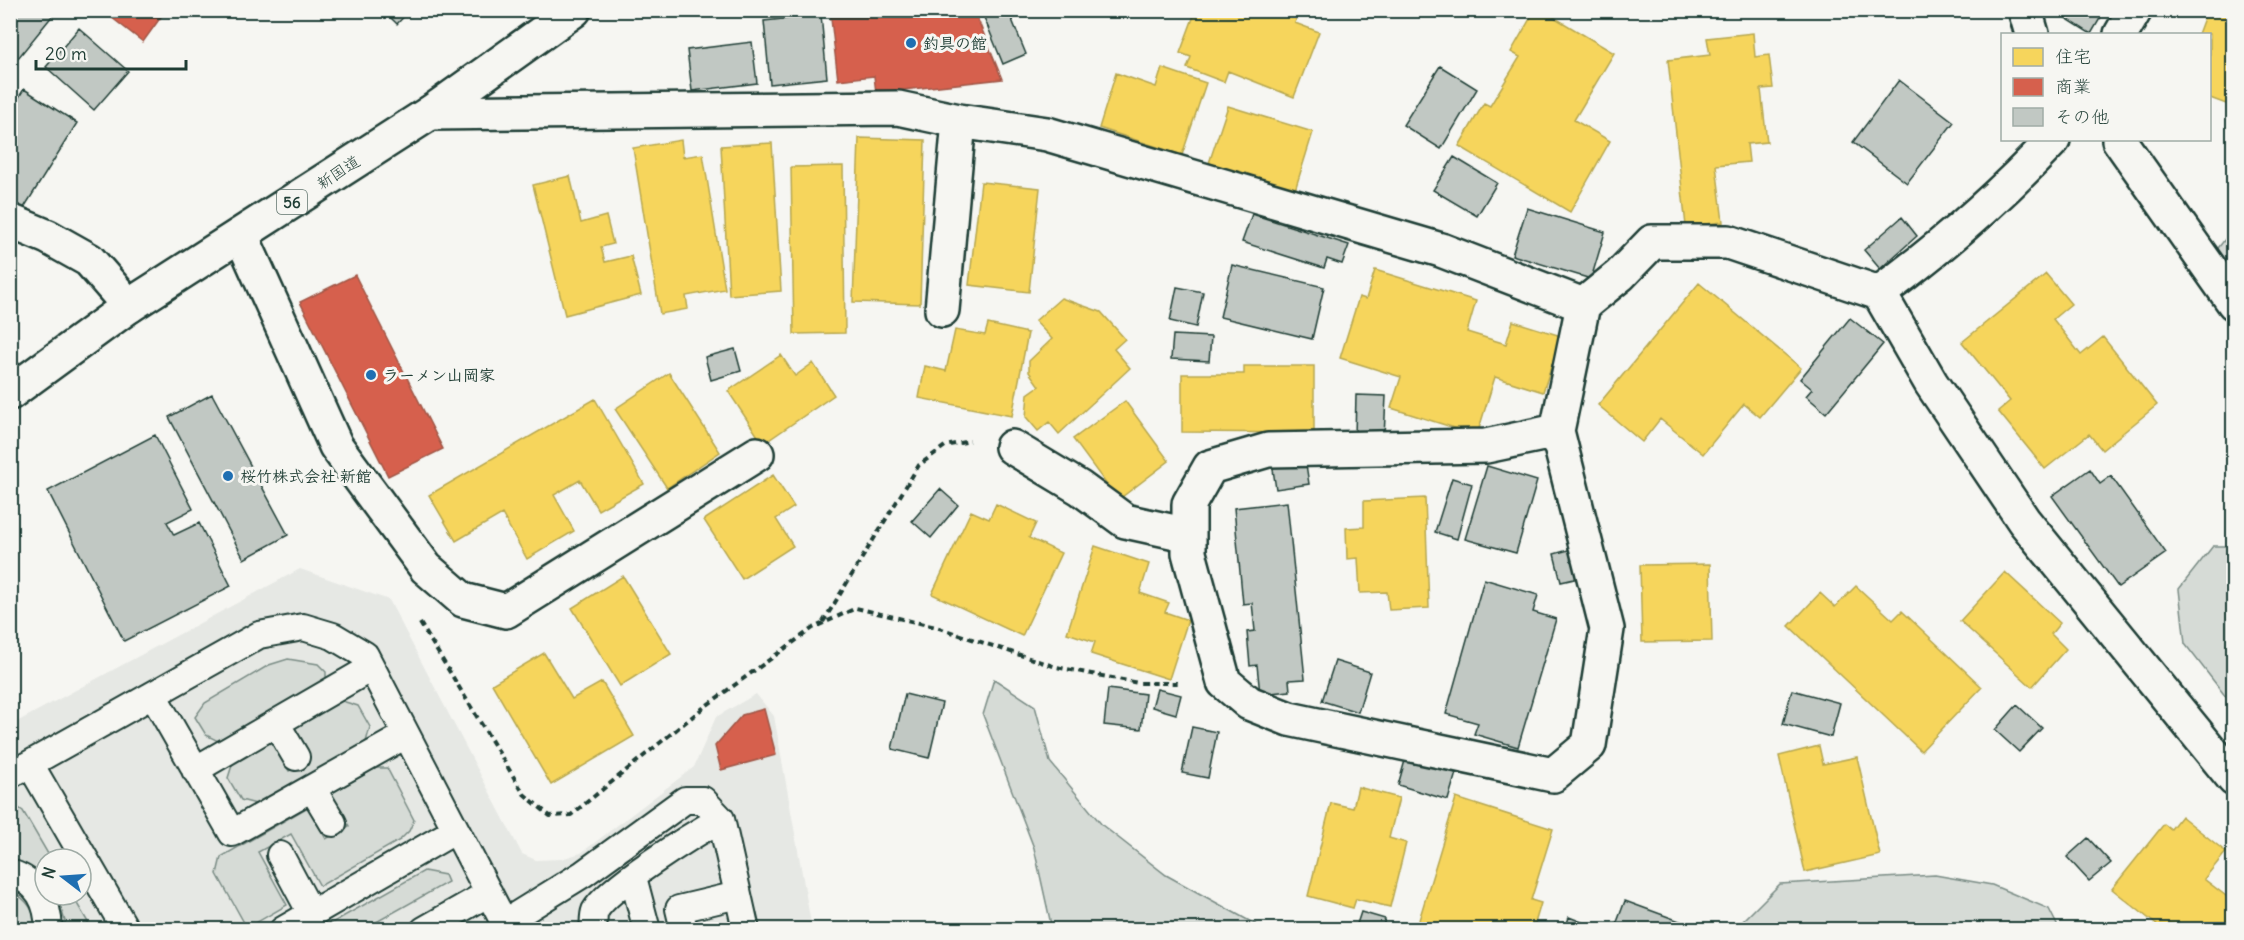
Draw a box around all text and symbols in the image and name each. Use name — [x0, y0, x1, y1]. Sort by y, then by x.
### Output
scale bar — [36, 33, 186, 71]
place label: 釣具の館 — [923, 33, 987, 53]
legend — [2001, 33, 2211, 141]
marker: 釣具の館 — [904, 36, 918, 50]
text: 20 m — [45, 42, 87, 65]
text: 住宅 — [2055, 45, 2091, 68]
text: 商業 — [2055, 75, 2091, 98]
text: その他 — [2055, 105, 2109, 128]
street label: 新国道 — [312, 151, 364, 193]
road number: 56 — [277, 190, 307, 214]
place label: ラーメン山岡家 — [383, 365, 495, 385]
marker: ラーメン山岡家 — [364, 368, 378, 382]
place label: 桜竹株式会社 新館 — [240, 466, 372, 486]
marker: 桜竹株式会社 新館 — [221, 469, 235, 483]
north arrow — [33, 847, 93, 907]
text: N — [37, 864, 60, 881]

